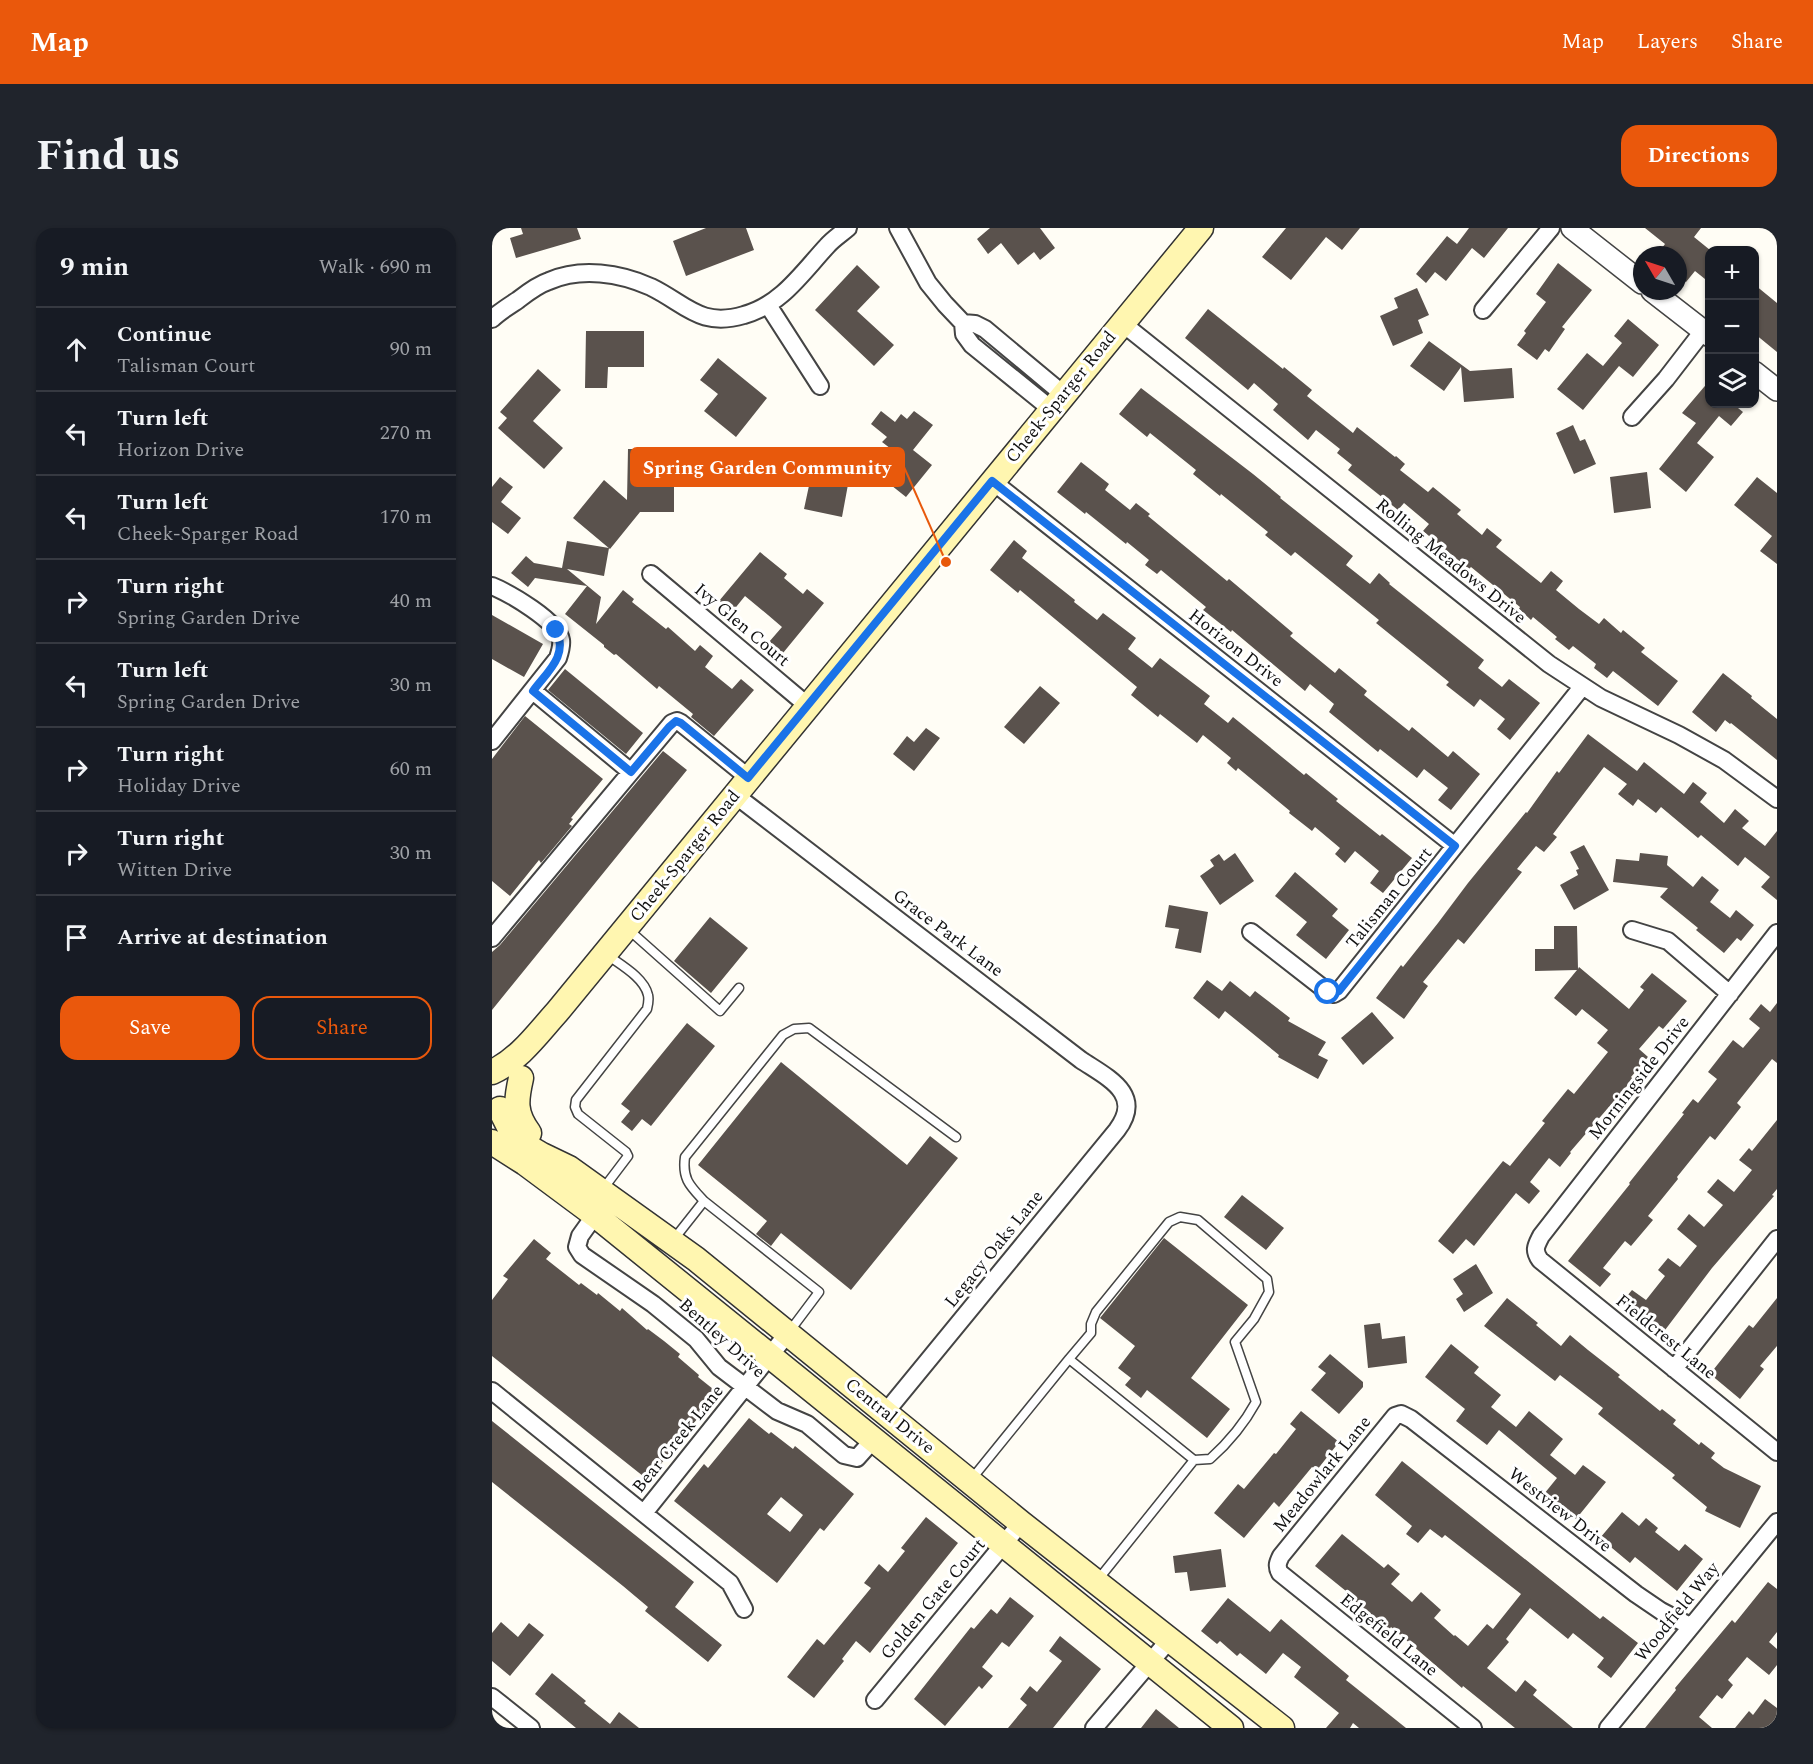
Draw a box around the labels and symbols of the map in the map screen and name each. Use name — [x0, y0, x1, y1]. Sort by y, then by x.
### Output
north arrow — [1633, 246, 1687, 300]
street label: Cheek-Sparger Road — [999, 325, 1123, 469]
callout: Spring Garden Community — [631, 448, 904, 486]
text: Spring Garden Community — [643, 453, 893, 483]
street label: Rolling Meadows Drive — [1370, 492, 1532, 630]
street label: Ivy Glen Court — [688, 577, 796, 673]
street label: Horizon Drive — [1183, 602, 1289, 694]
route end — [542, 616, 568, 642]
street label: Cheek-Sparger Road — [623, 784, 747, 928]
street label: Talisman Court — [1339, 841, 1439, 955]
street label: Grace Park Lane — [887, 882, 1009, 984]
route start — [1314, 978, 1340, 1004]
street label: Morningside Drive — [1582, 1010, 1696, 1146]
street label: Legacy Oaks Lane — [938, 1184, 1050, 1314]
street label: Fieldcrest Lane — [1610, 1288, 1722, 1386]
street label: Bentley Drive — [673, 1292, 771, 1384]
street label: Central Drive — [839, 1371, 941, 1461]
street label: Bear Creek Lane — [626, 1379, 730, 1499]
street label: Meadowlark Lane — [1266, 1410, 1378, 1538]
street label: Westview Drive — [1502, 1461, 1618, 1559]
street label: Golden Gate Court — [874, 1532, 992, 1666]
street label: Woodfield Way — [1628, 1555, 1727, 1668]
street label: Edgefield Lane — [1334, 1587, 1444, 1683]

